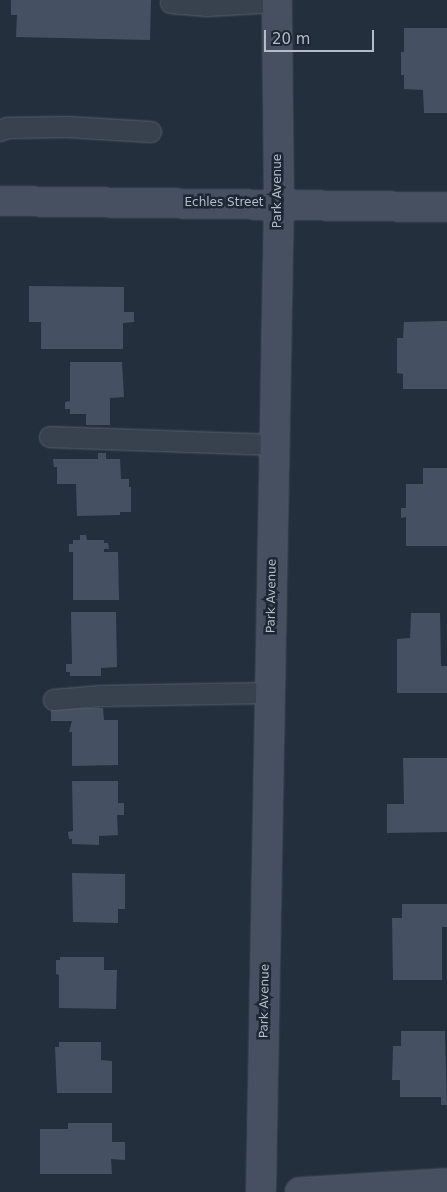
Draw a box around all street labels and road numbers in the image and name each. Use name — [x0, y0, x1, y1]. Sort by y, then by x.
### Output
street label: Park Avenue — [271, 154, 285, 228]
street label: Echles Street — [184, 196, 264, 210]
street label: Park Avenue — [264, 559, 280, 633]
street label: Park Avenue — [257, 964, 273, 1038]

